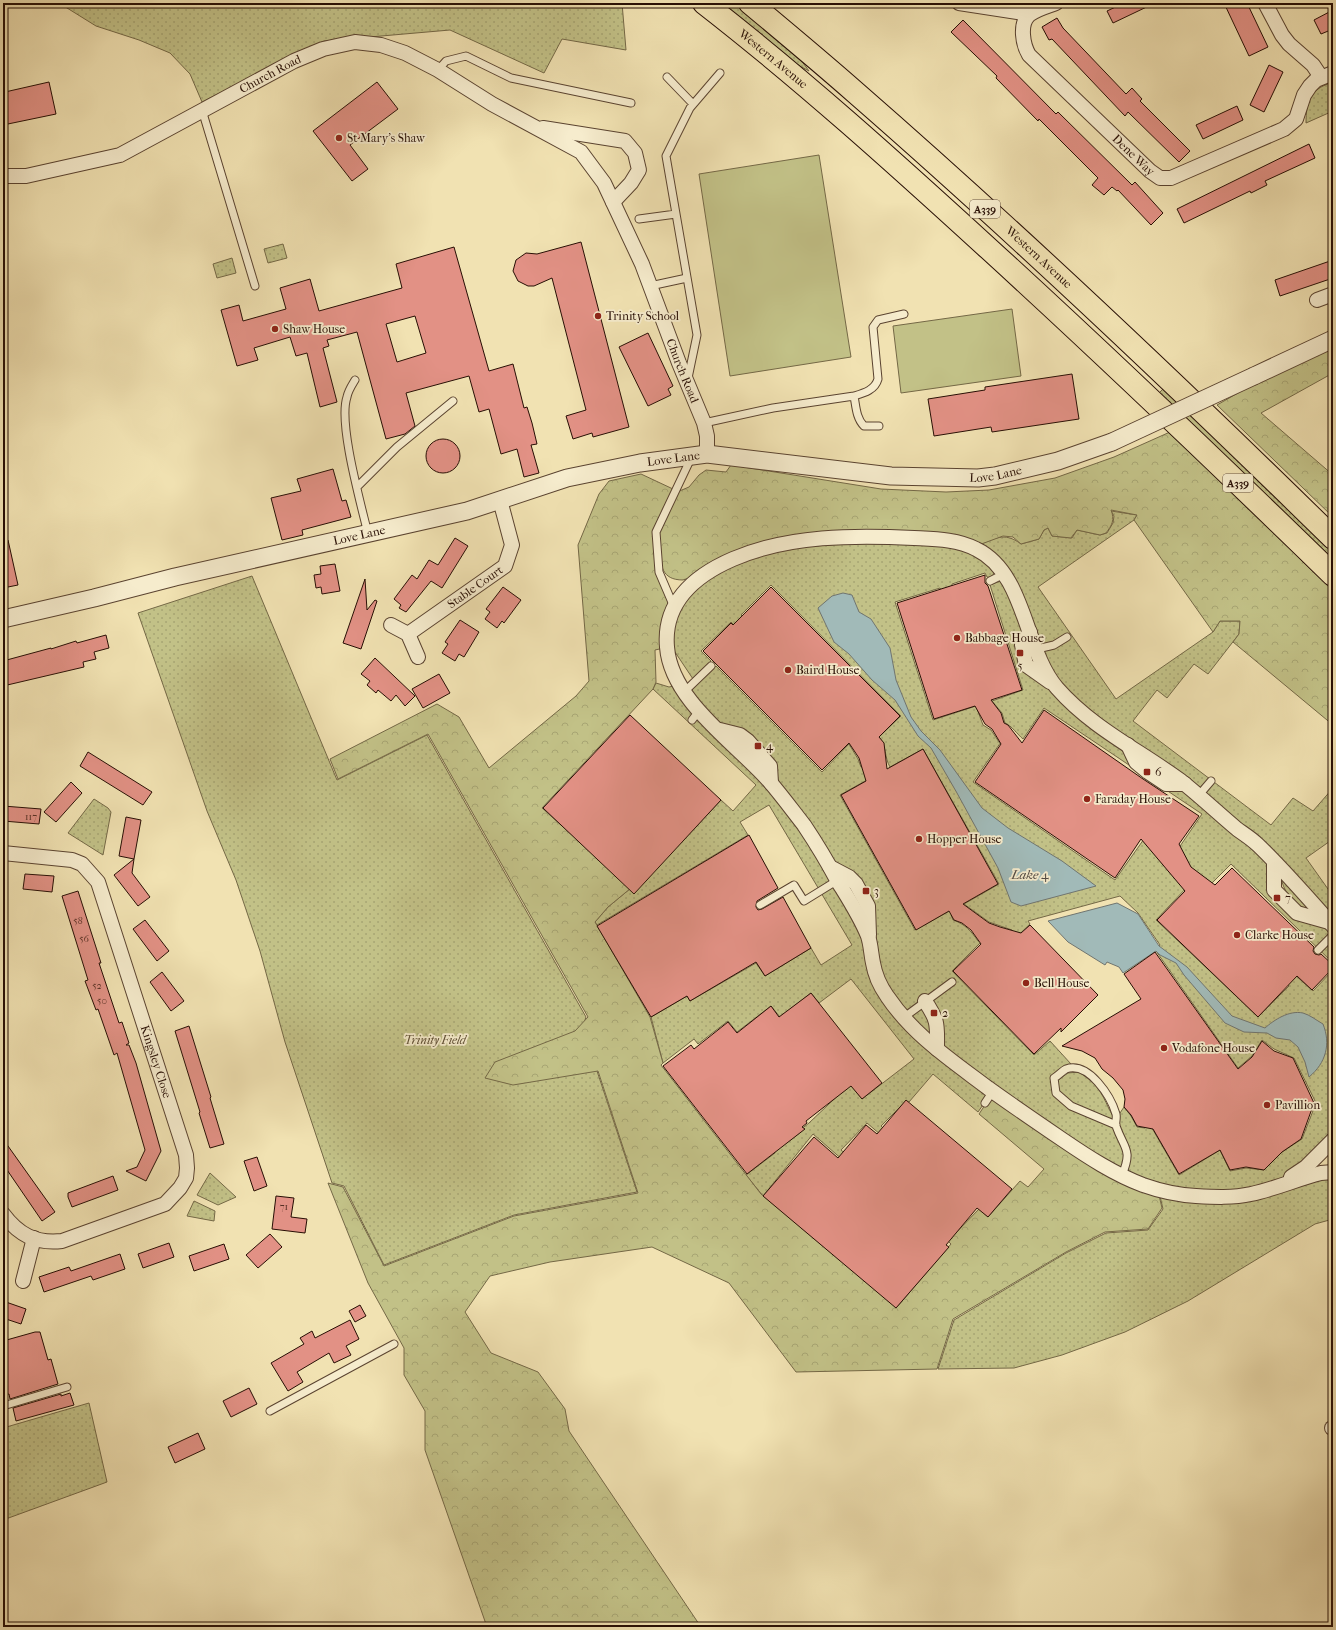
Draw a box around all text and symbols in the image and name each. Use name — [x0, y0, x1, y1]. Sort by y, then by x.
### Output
street label: Western Avenue — [735, 26, 810, 91]
street label: Church Road — [237, 52, 303, 96]
place label: St Mary's Shaw — [347, 131, 426, 145]
street label: Dene Way — [1109, 132, 1158, 179]
marker: St Mary's Shaw — [334, 133, 344, 143]
road number: A339 — [970, 200, 1000, 218]
street label: Western Avenue — [1002, 223, 1075, 291]
place label: Trinity School — [606, 309, 680, 323]
marker: Trinity School — [593, 311, 603, 321]
place label: Shaw House — [283, 322, 345, 336]
marker: Shaw House — [270, 324, 280, 334]
street label: Church Road — [664, 337, 702, 405]
street label: Love Lane — [646, 448, 701, 469]
street label: Love Lane — [969, 463, 1023, 485]
road number: A339 — [1223, 474, 1253, 492]
street label: Love Lane — [332, 523, 387, 548]
street label: Stable Court — [445, 562, 506, 611]
place label: Babbage House — [965, 631, 1044, 645]
marker: Babbage House — [952, 633, 962, 643]
marker: 5 — [1015, 648, 1025, 658]
place label: 5 — [1017, 659, 1023, 673]
place label: Baird House — [796, 663, 859, 677]
marker: Baird House — [783, 665, 793, 675]
place label: 4 — [766, 739, 774, 753]
marker: 4 — [753, 741, 763, 751]
place label: 6 — [1155, 765, 1162, 779]
marker: 6 — [1142, 767, 1152, 777]
place label: Faraday House — [1095, 792, 1171, 806]
marker: Faraday House — [1082, 794, 1092, 804]
house number: 117 — [25, 811, 37, 823]
place label: Hopper House — [927, 832, 1002, 846]
marker: Hopper House — [914, 834, 924, 844]
water label: Lake 4 — [1010, 867, 1049, 882]
place label: 3 — [874, 884, 879, 898]
marker: 3 — [861, 886, 871, 896]
place label: 7 — [1285, 891, 1291, 905]
marker: 7 — [1272, 893, 1282, 903]
house number: 58 — [73, 915, 83, 927]
place label: Clarke House — [1245, 928, 1314, 942]
marker: Clarke House — [1232, 930, 1242, 940]
house number: 56 — [79, 933, 89, 945]
place label: Bell House — [1034, 976, 1089, 990]
marker: Bell House — [1021, 978, 1031, 988]
house number: 52 — [92, 980, 102, 992]
house number: 50 — [97, 995, 107, 1007]
place label: 2 — [942, 1006, 948, 1020]
marker: 2 — [929, 1008, 939, 1018]
street label: Kingsley Close — [138, 1023, 174, 1100]
park label: Trinity Field — [404, 1033, 468, 1047]
place label: Vodafone House — [1171, 1041, 1255, 1055]
marker: Vodafone House — [1159, 1043, 1169, 1053]
place label: Pavillion — [1275, 1098, 1320, 1112]
marker: Pavillion — [1262, 1100, 1272, 1110]
house number: 71 — [280, 1201, 288, 1213]

